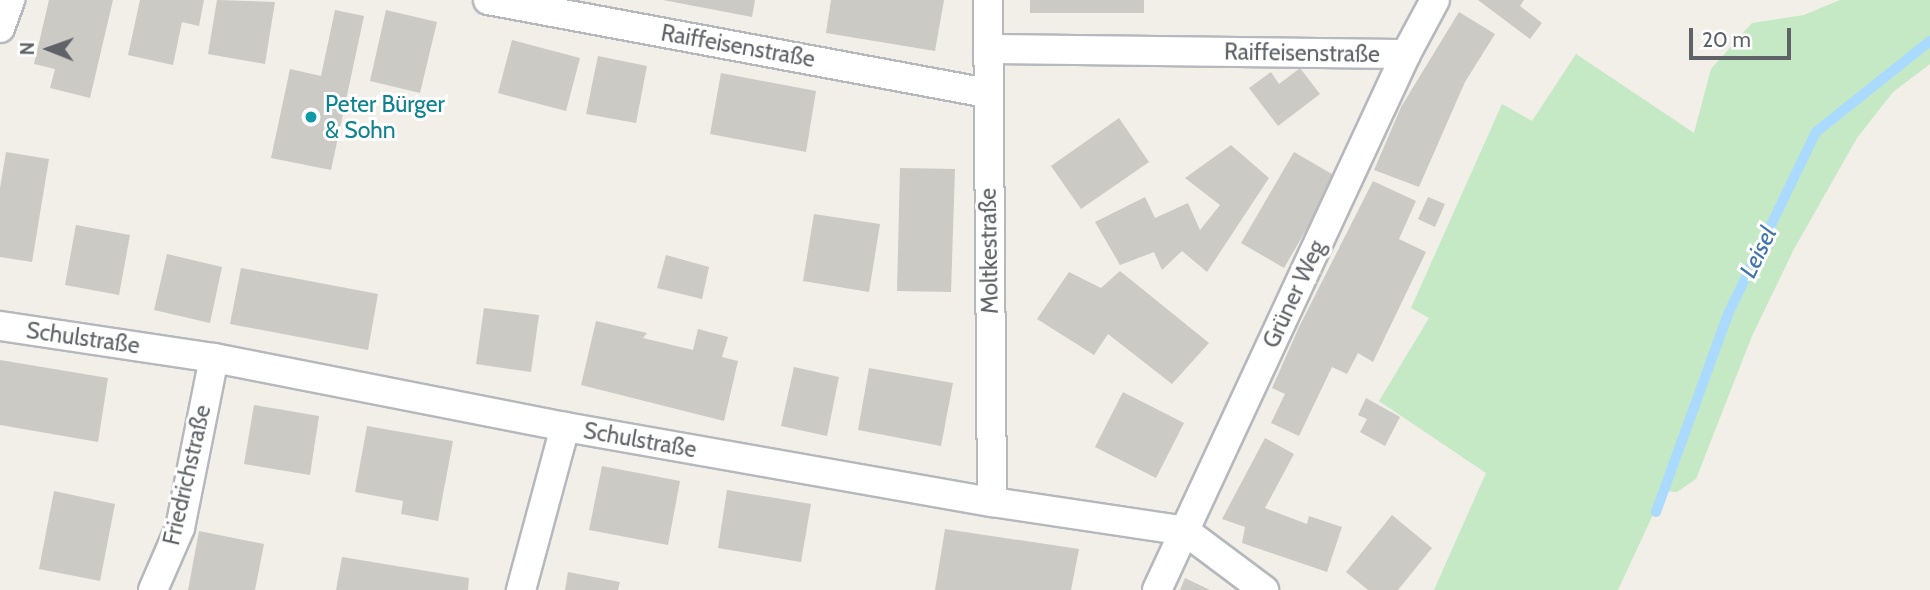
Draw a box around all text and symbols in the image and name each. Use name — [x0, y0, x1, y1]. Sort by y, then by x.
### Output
north arrow — [14, 14, 84, 84]
scale bar — [1692, 14, 1794, 58]
street label: Raiffeisenstraße — [659, 19, 817, 73]
text: 20 m — [1702, 27, 1751, 52]
street label: Raiffeisenstraße — [1224, 38, 1380, 68]
text: N — [16, 42, 39, 56]
place label: Peter Bürger & Sohn — [325, 90, 445, 144]
marker: Peter Bürger & Sohn — [303, 109, 319, 125]
street label: Moltkestraße — [974, 188, 1004, 314]
water label: Leisel — [1733, 222, 1783, 282]
street label: Grüner Weg — [1257, 236, 1331, 352]
street label: Schulstraße — [25, 316, 141, 360]
street label: Friedrichstraße — [157, 402, 217, 548]
street label: Schulstraße — [581, 416, 699, 464]

